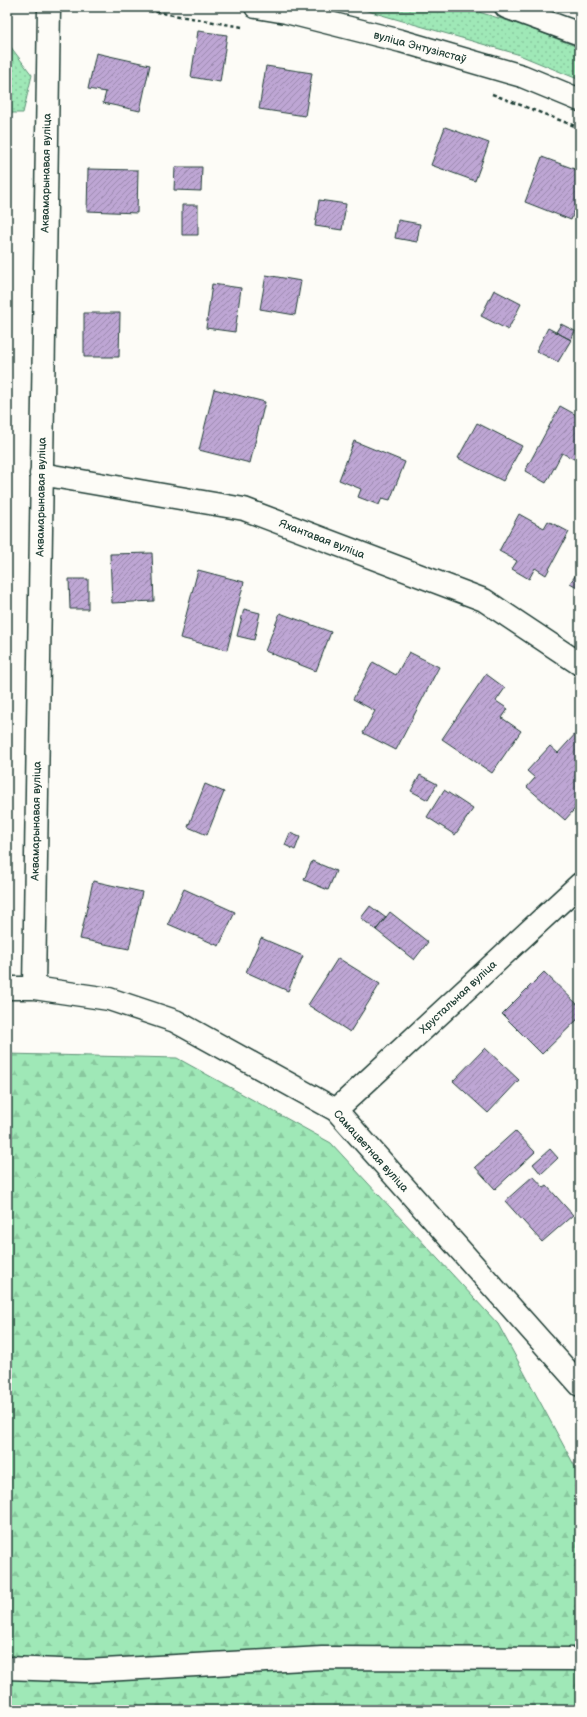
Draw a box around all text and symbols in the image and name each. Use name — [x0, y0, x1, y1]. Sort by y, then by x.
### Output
street label: вуліца Энтузіястаў — [372, 28, 468, 66]
street label: Аквамарынавая вуліца — [38, 113, 54, 234]
street label: Аквамарынавая вуліца — [33, 437, 49, 558]
street label: Яхантавая вуліца — [277, 517, 367, 562]
street label: Аквамарынавая вуліца — [28, 761, 44, 882]
street label: Хрустальная вуліца — [417, 957, 500, 1036]
street label: Самацветная вуліца — [331, 1107, 412, 1195]

